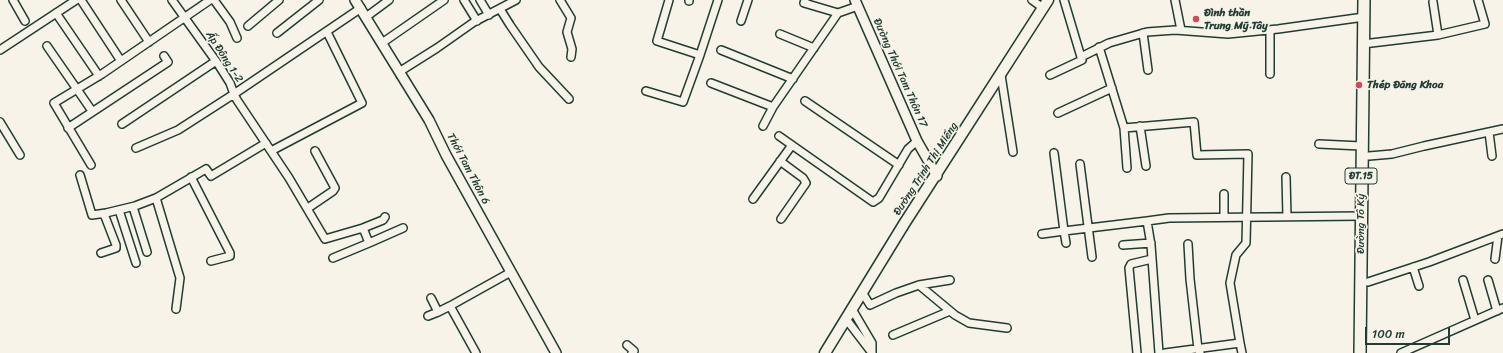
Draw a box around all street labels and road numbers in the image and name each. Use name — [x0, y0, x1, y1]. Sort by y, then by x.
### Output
street label: Đường Thới Tam Thôn 17 — [870, 17, 930, 129]
street label: Ấp Đông 1-2 — [203, 29, 245, 85]
street label: Đường Trịnh Thị Miếng — [891, 120, 961, 218]
street label: Thới Tam Thôn 6 — [444, 131, 492, 207]
road number: ĐT.15 — [1345, 168, 1377, 184]
street label: Đường Tô Ký — [1354, 194, 1368, 254]

